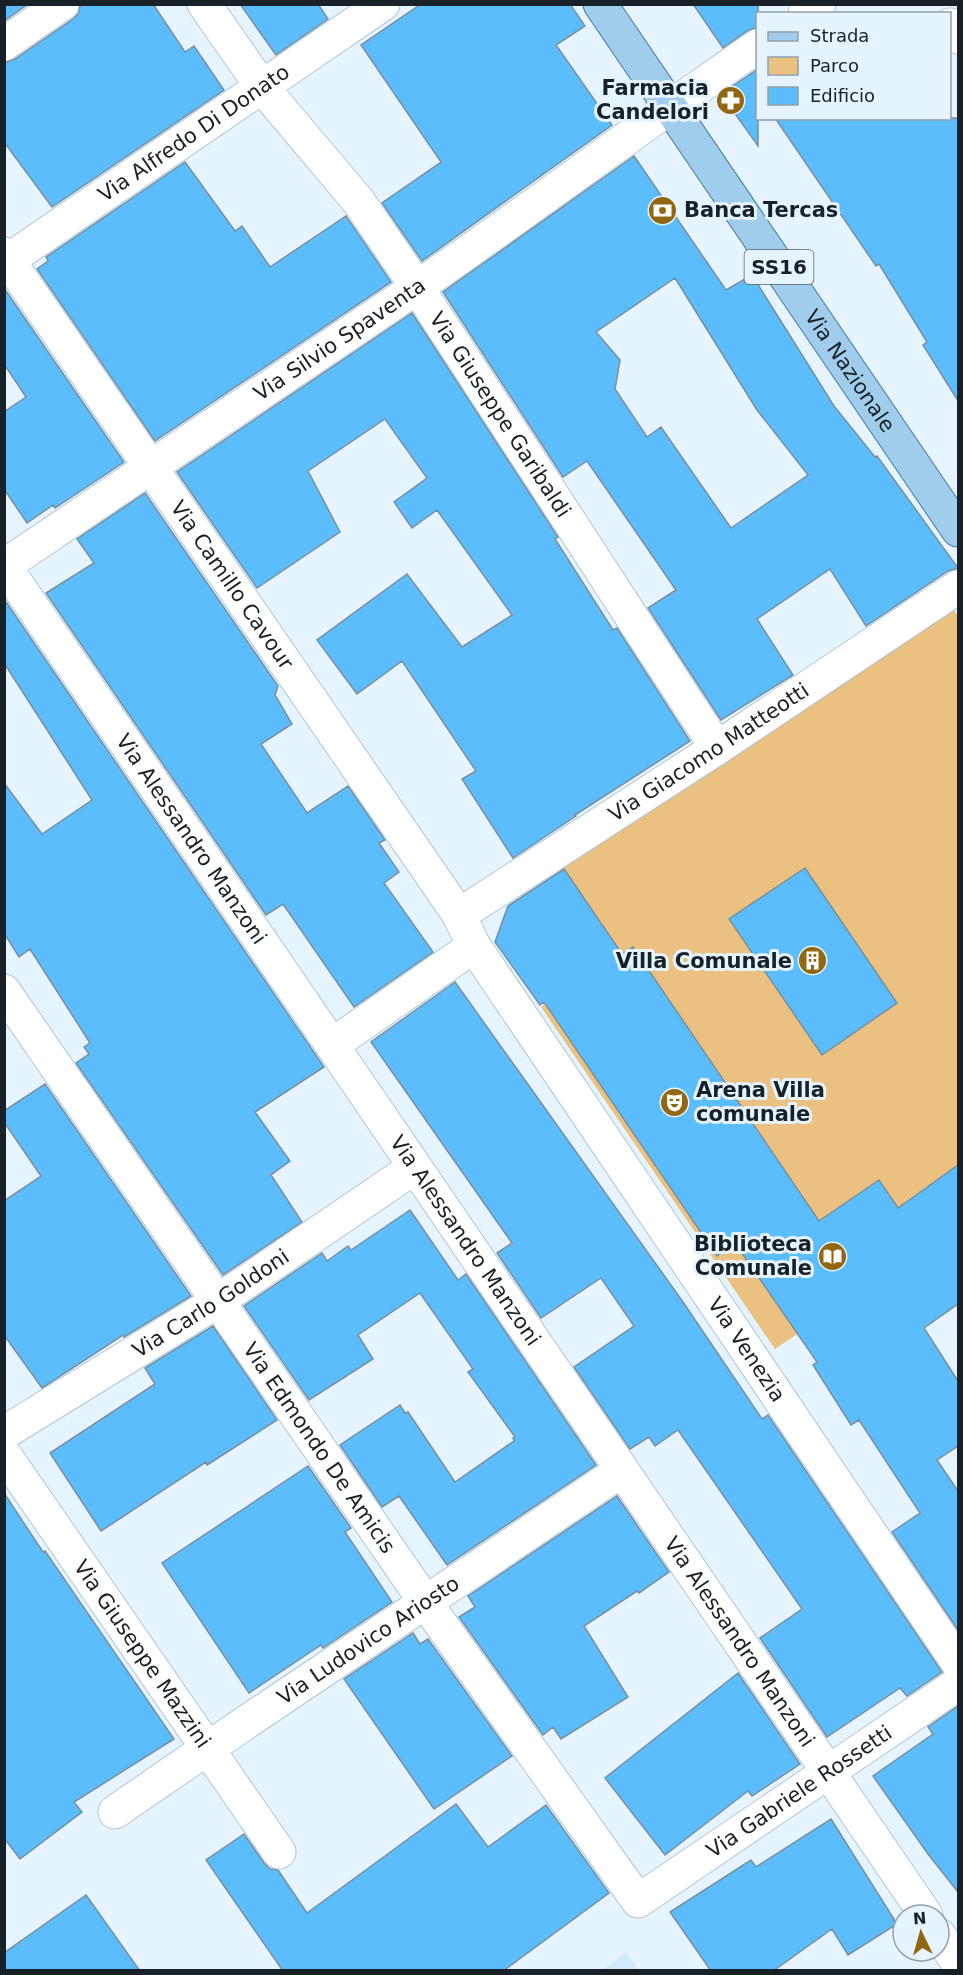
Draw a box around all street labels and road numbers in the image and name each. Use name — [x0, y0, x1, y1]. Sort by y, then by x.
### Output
street label: Via Alfredo Di Donato — [94, 60, 294, 207]
road number: SS16 — [744, 250, 814, 284]
street label: Via Silvio Spaventa — [249, 273, 430, 406]
street label: Via Nazionale — [800, 305, 900, 437]
street label: Via Giuseppe Garibaldi — [425, 308, 576, 522]
street label: Via Camillo Cavour — [166, 496, 298, 674]
street label: Via Giacomo Matteotti — [604, 678, 813, 827]
street label: Via Alessandro Manzoni — [111, 730, 271, 949]
street label: Via Alessandro Manzoni — [385, 1131, 545, 1350]
street label: Via Carlo Goldoni — [128, 1244, 294, 1363]
street label: Via Venezia — [703, 1293, 790, 1407]
street label: Via Edmondo De Amicis — [238, 1338, 400, 1558]
street label: Via Alessandro Manzoni — [659, 1532, 820, 1751]
street label: Via Giuseppe Mazzini — [69, 1555, 215, 1752]
street label: Via Ludovico Ariosto — [273, 1571, 464, 1710]
street label: Via Gabriele Rossetti — [702, 1720, 896, 1863]

